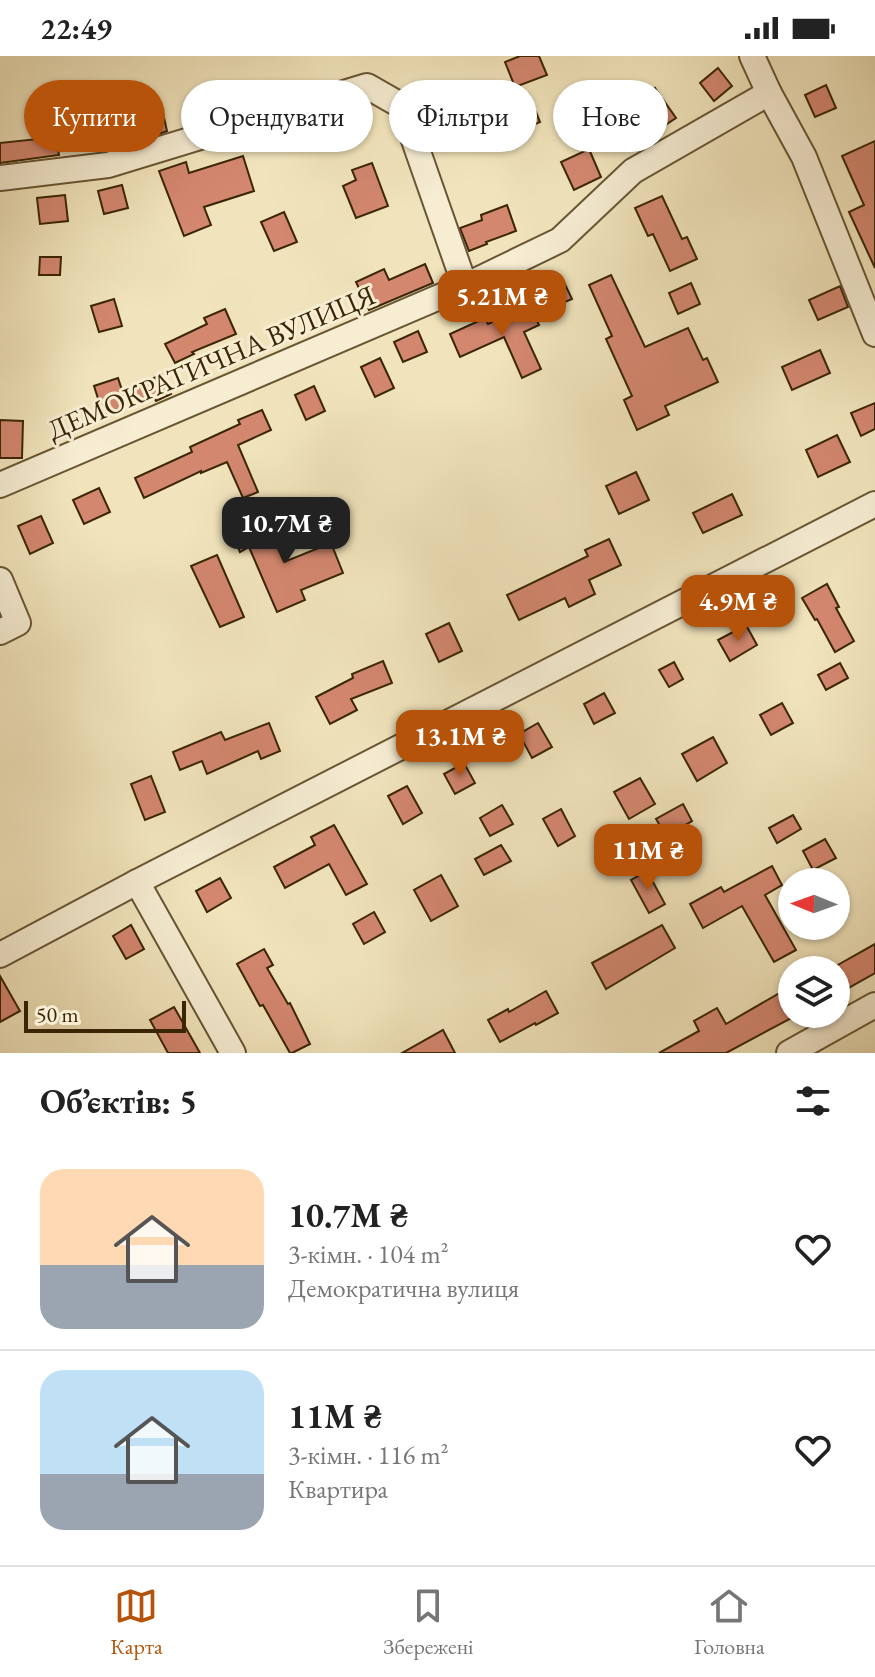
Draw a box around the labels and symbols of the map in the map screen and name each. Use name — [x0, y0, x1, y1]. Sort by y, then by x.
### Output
pin: 5.21M ₴ — [428, 270, 576, 338]
street label: ДЕМОКРАТИЧНА ВУЛИЦЯ — [41, 276, 381, 448]
pin: 10.7M ₴ — [212, 497, 360, 565]
pin: 4.9M ₴ — [673, 575, 803, 643]
pin: 13.1M ₴ — [386, 710, 534, 778]
pin: 11M ₴ — [592, 824, 704, 892]
north arrow — [778, 868, 850, 940]
scale bar — [24, 997, 186, 1033]

